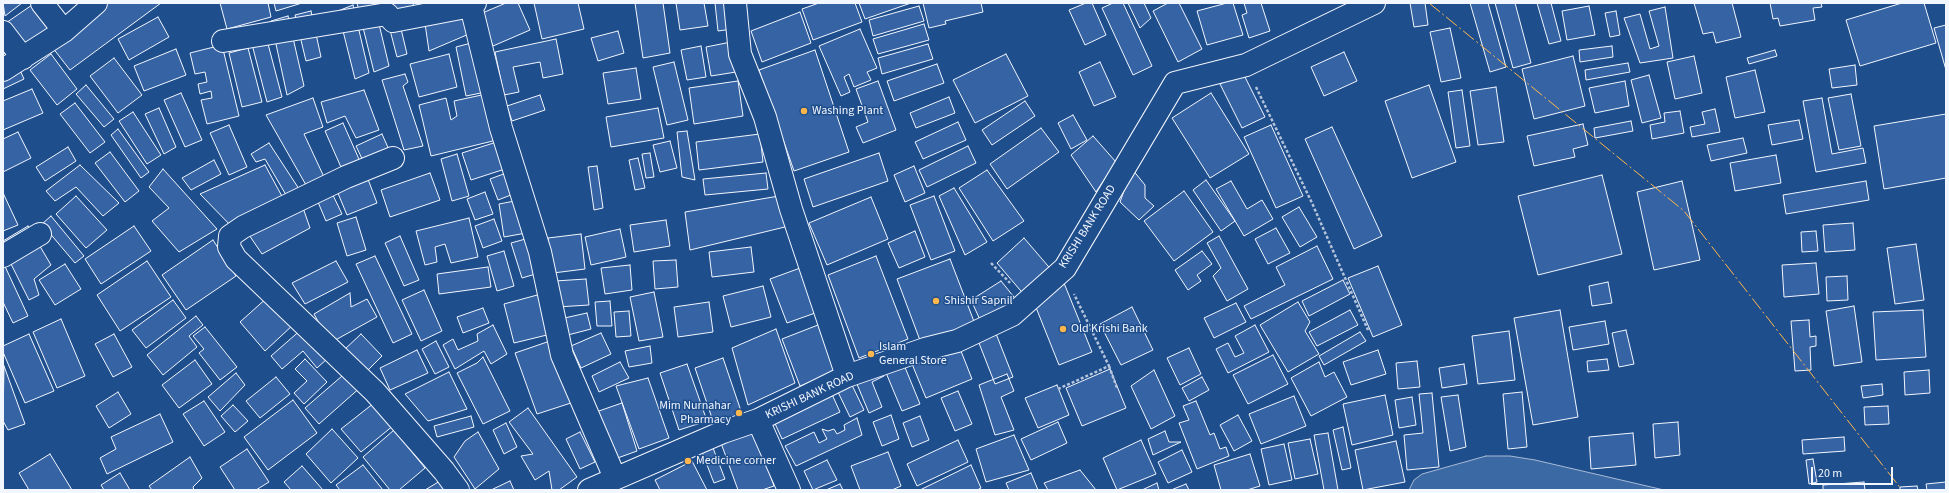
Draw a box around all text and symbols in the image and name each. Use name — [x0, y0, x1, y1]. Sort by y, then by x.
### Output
place label: Washing Plant — [812, 104, 883, 118]
marker: Washing Plant — [799, 106, 809, 116]
street label: KRISHI BANK ROAD — [1056, 182, 1120, 272]
place label: Shishir Sapnil — [944, 294, 1013, 308]
marker: Shishir Sapnil — [931, 296, 941, 306]
place label: Old Krishi Bank — [1071, 322, 1148, 336]
marker: Old Krishi Bank — [1058, 324, 1068, 334]
place label: Islam General Store — [879, 340, 947, 368]
marker: Islam General Store — [866, 349, 876, 359]
street label: KRISHI BANK ROAD — [763, 369, 857, 423]
place label: Mim Nurnahar Pharmacy — [659, 399, 731, 427]
marker: Mim Nurnahar Pharmacy — [734, 408, 744, 418]
place label: Medicine corner — [696, 454, 776, 468]
marker: Medicine corner — [683, 456, 693, 466]
scale bar — [1813, 459, 1895, 485]
text: 20 m — [1818, 465, 1842, 482]

